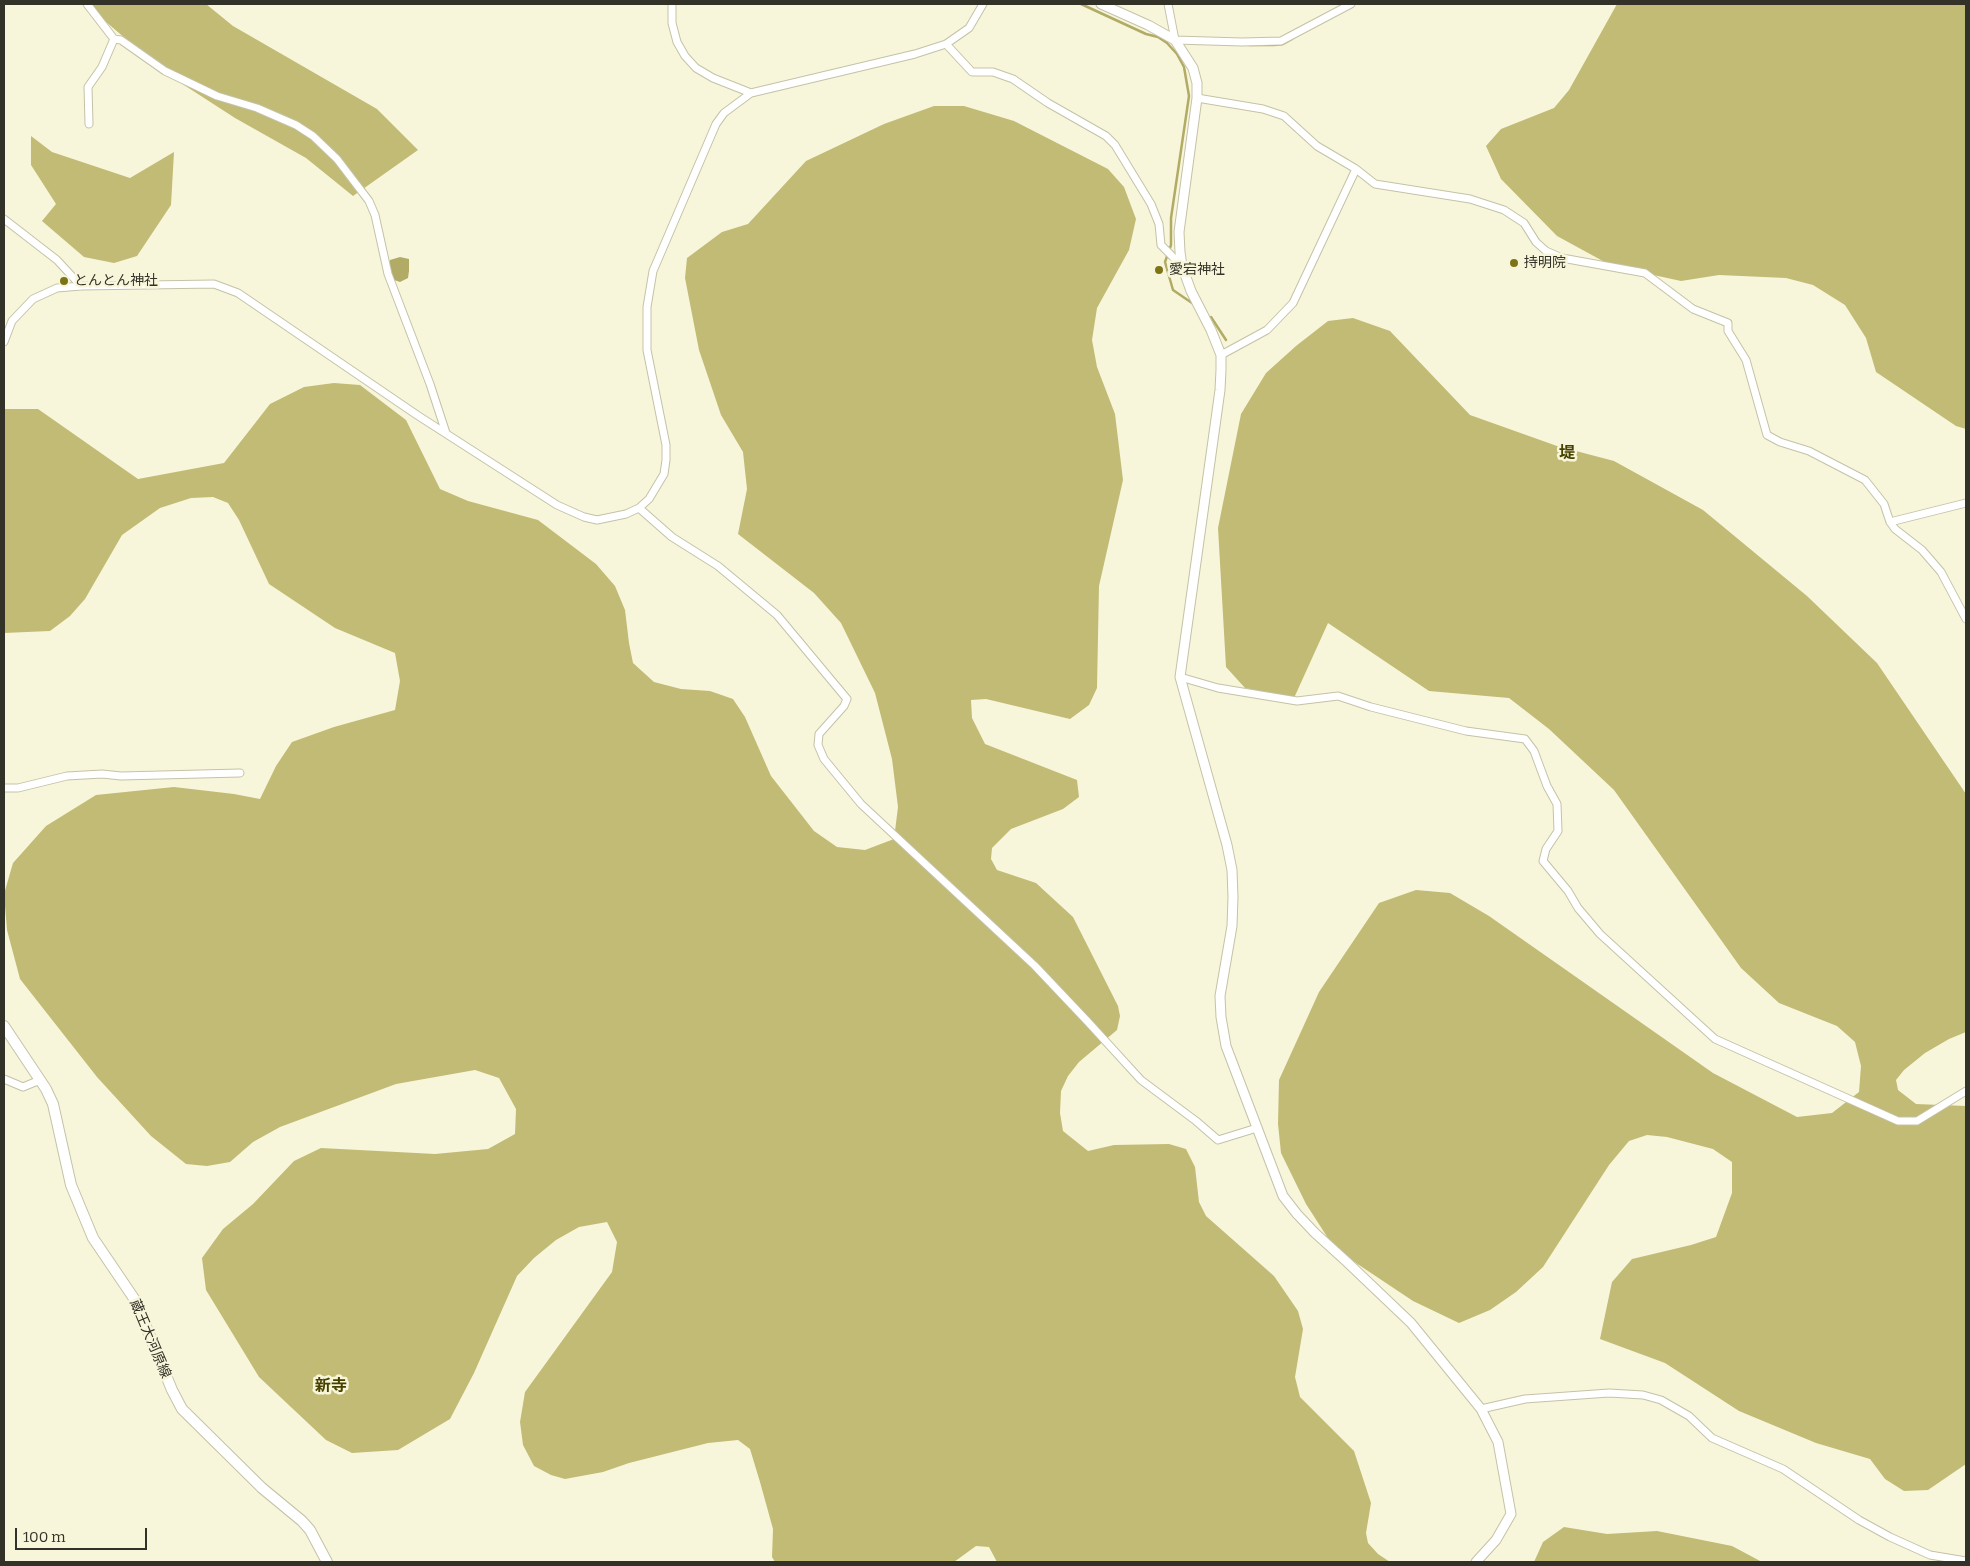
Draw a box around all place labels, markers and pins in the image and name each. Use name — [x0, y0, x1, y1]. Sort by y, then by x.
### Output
place label: 持明院 — [1524, 255, 1566, 271]
marker: 持明院 — [1508, 257, 1520, 269]
place label: 愛宕神社 — [1169, 262, 1225, 278]
marker: 愛宕神社 — [1153, 264, 1165, 276]
place label: とんとん神社 — [74, 273, 158, 289]
marker: とんとん神社 — [58, 275, 70, 287]

